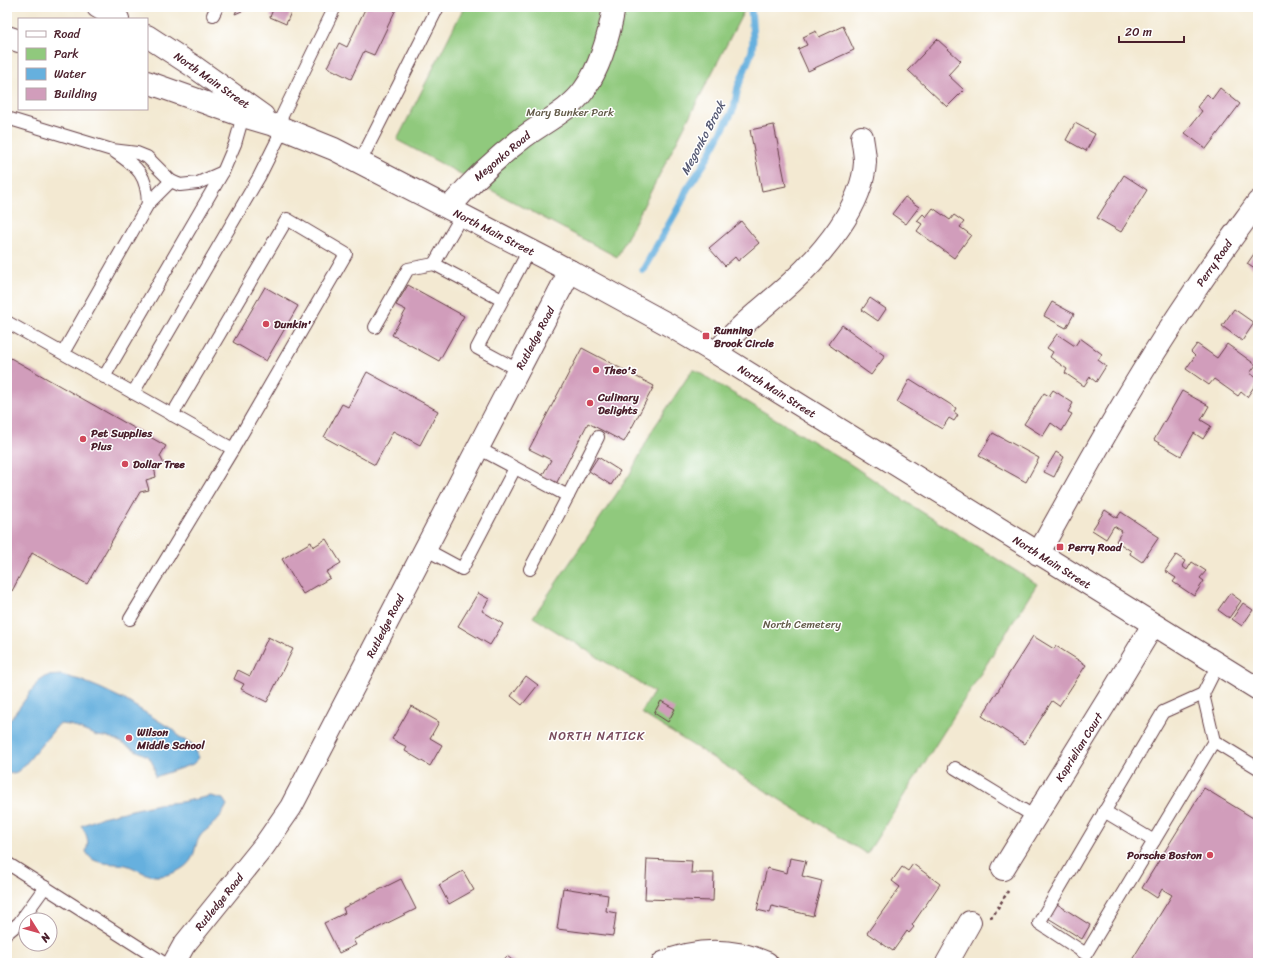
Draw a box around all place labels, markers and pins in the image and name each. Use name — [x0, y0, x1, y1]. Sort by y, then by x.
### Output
place label: Dunkin' — [274, 315, 311, 334]
marker: Dunkin' — [261, 319, 271, 329]
place label: Running Brook Circle — [713, 321, 774, 353]
marker: Running Brook Circle — [701, 331, 711, 341]
place label: Theo's — [604, 361, 637, 380]
marker: Theo's — [591, 365, 601, 375]
place label: Culinary Delights — [597, 388, 639, 420]
marker: Culinary Delights — [585, 398, 595, 408]
place label: Pet Supplies Plus — [91, 424, 153, 456]
marker: Pet Supplies Plus — [78, 434, 88, 444]
place label: Dollar Tree — [133, 455, 185, 474]
marker: Dollar Tree — [120, 459, 130, 469]
place label: Perry Road — [1068, 538, 1123, 557]
marker: Perry Road — [1055, 542, 1065, 552]
place label: Wilson Middle School — [136, 723, 205, 755]
marker: Wilson Middle School — [124, 733, 134, 743]
place label: Porsche Boston — [1127, 846, 1202, 865]
marker: Porsche Boston — [1205, 850, 1215, 860]

